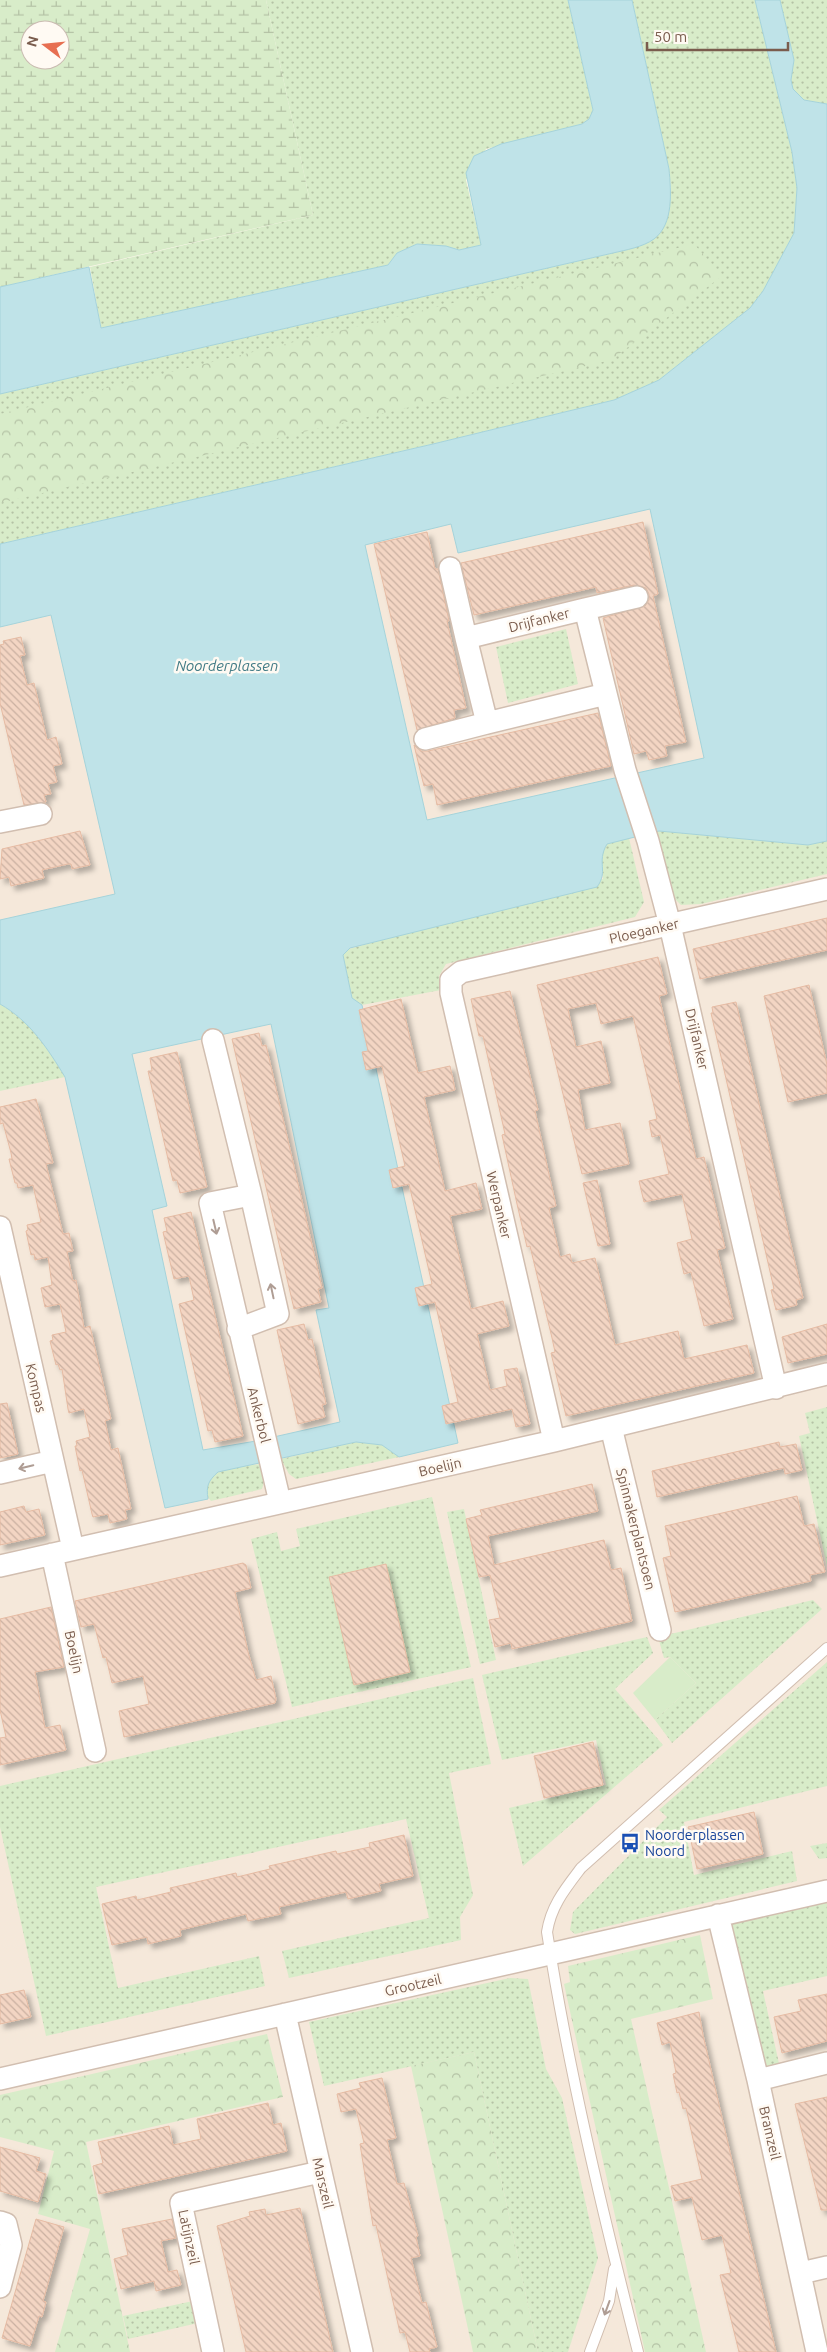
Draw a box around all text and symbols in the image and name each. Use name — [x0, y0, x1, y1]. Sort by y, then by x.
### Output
north arrow — [20, 20, 70, 70]
scale bar — [647, 20, 788, 52]
text: 50 m — [654, 28, 687, 45]
text: N — [23, 34, 42, 49]
street label: Drijfanker — [507, 605, 572, 635]
water label: Noorderplassen — [176, 657, 278, 674]
street label: Ploeganker — [608, 915, 681, 947]
street label: Drijfanker — [682, 1007, 712, 1072]
street label: Werpanker — [483, 1170, 515, 1241]
one-way arrow — [211, 1218, 220, 1234]
one-way arrow — [267, 1283, 277, 1299]
street label: Kompas — [23, 1362, 49, 1414]
street label: Ankerbol — [244, 1385, 274, 1445]
street label: Boelijn — [417, 1454, 463, 1480]
one-way arrow — [19, 1463, 35, 1472]
street label: Spinnakerplantsoen — [613, 1467, 659, 1591]
street label: Boelijn — [62, 1629, 86, 1675]
place label: Noorderplassen Noord — [645, 1827, 745, 1859]
bus stop icon: Noorderplassen Noord — [619, 1832, 641, 1854]
street label: Grootzeil — [383, 1971, 443, 1999]
street label: Bramzeil — [756, 2105, 784, 2162]
street label: Marszeil — [309, 2156, 337, 2210]
street label: Latijnzeil — [175, 2208, 203, 2266]
one-way arrow — [601, 2300, 611, 2316]

